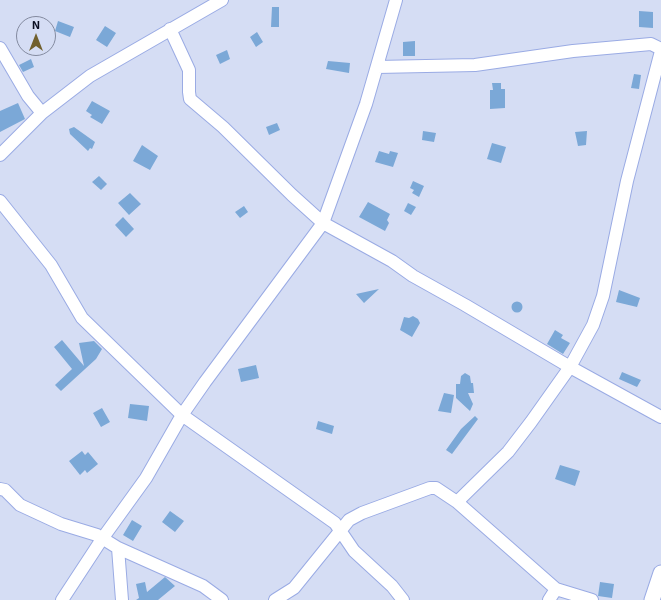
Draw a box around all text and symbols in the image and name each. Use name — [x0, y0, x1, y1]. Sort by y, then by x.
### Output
north arrow — [16, 16, 56, 56]
text: N — [32, 18, 40, 31]

